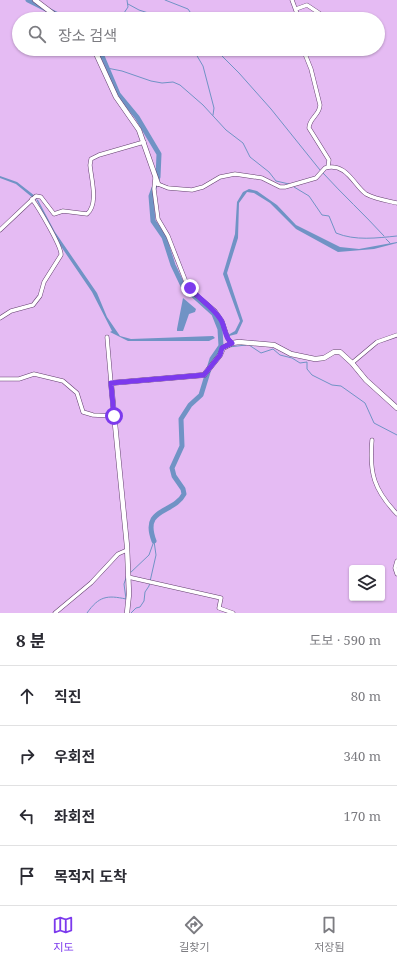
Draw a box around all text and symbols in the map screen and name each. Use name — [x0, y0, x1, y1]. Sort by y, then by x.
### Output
search box — [12, 12, 385, 56]
icon: search — [26, 23, 48, 45]
text: 장소 검색 — [58, 25, 117, 45]
route end — [181, 279, 199, 297]
route start — [105, 407, 123, 425]
map controls — [349, 565, 385, 601]
button: layers — [349, 565, 385, 601]
text: 8 분 — [16, 629, 46, 652]
text: 도보 · 590 m — [310, 631, 381, 649]
icon: ahead — [16, 685, 38, 707]
text: 직진 — [54, 686, 82, 706]
text: 80 m — [351, 687, 381, 705]
icon: right — [16, 745, 38, 767]
text: 우회전 — [54, 746, 95, 766]
text: 340 m — [344, 747, 381, 765]
icon: left — [16, 805, 38, 827]
text: 좌회전 — [54, 806, 95, 826]
text: 170 m — [344, 807, 381, 825]
icon: arrive — [16, 865, 38, 887]
text: 목적지 도착 — [54, 866, 127, 886]
tab: 지도 — [52, 914, 74, 954]
tab: 길찾기 — [179, 914, 210, 954]
tab: 저장됨 — [314, 914, 345, 954]

